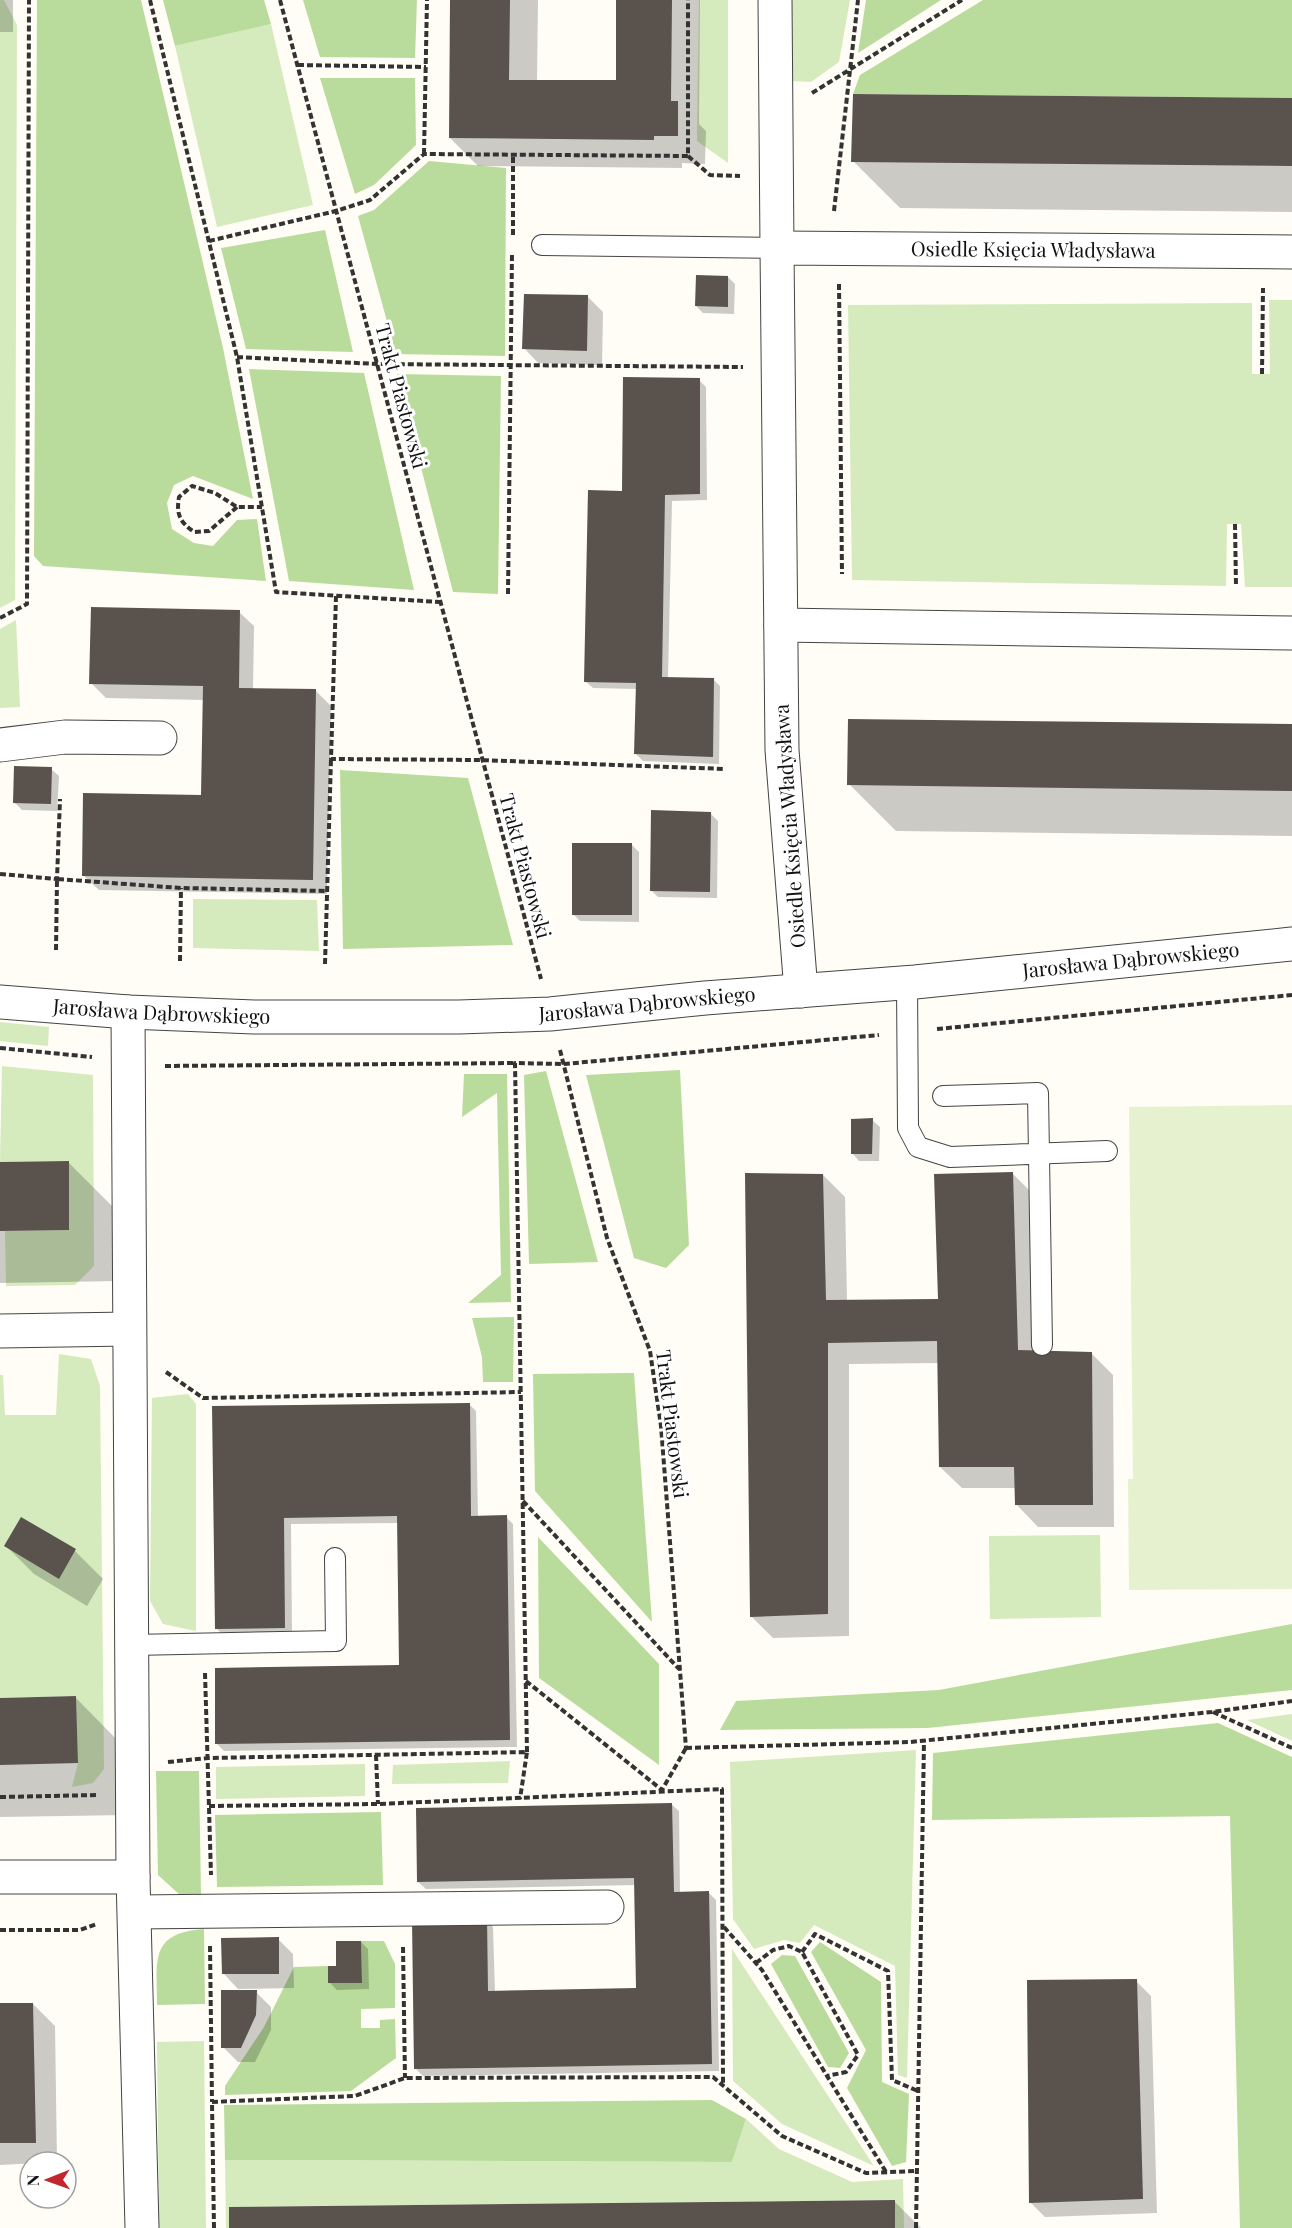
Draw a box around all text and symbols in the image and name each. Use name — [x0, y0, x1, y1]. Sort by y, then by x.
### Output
street label: Osiedle Księcia Władysława — [911, 234, 1156, 263]
street label: Trakt Piastowski — [370, 320, 435, 471]
street label: Osiedle Księcia Władysława — [767, 703, 811, 949]
street label: Trakt Piastowski — [494, 790, 559, 941]
street label: Jarosława Dąbrowskiego — [1020, 934, 1240, 983]
street label: Jarosława Dąbrowskiego — [537, 979, 756, 1026]
street label: Jarosława Dąbrowskiego — [51, 991, 270, 1029]
street label: Trakt Piastowski — [651, 1348, 696, 1500]
north arrow — [18, 2150, 78, 2210]
text: N — [22, 2174, 43, 2186]

